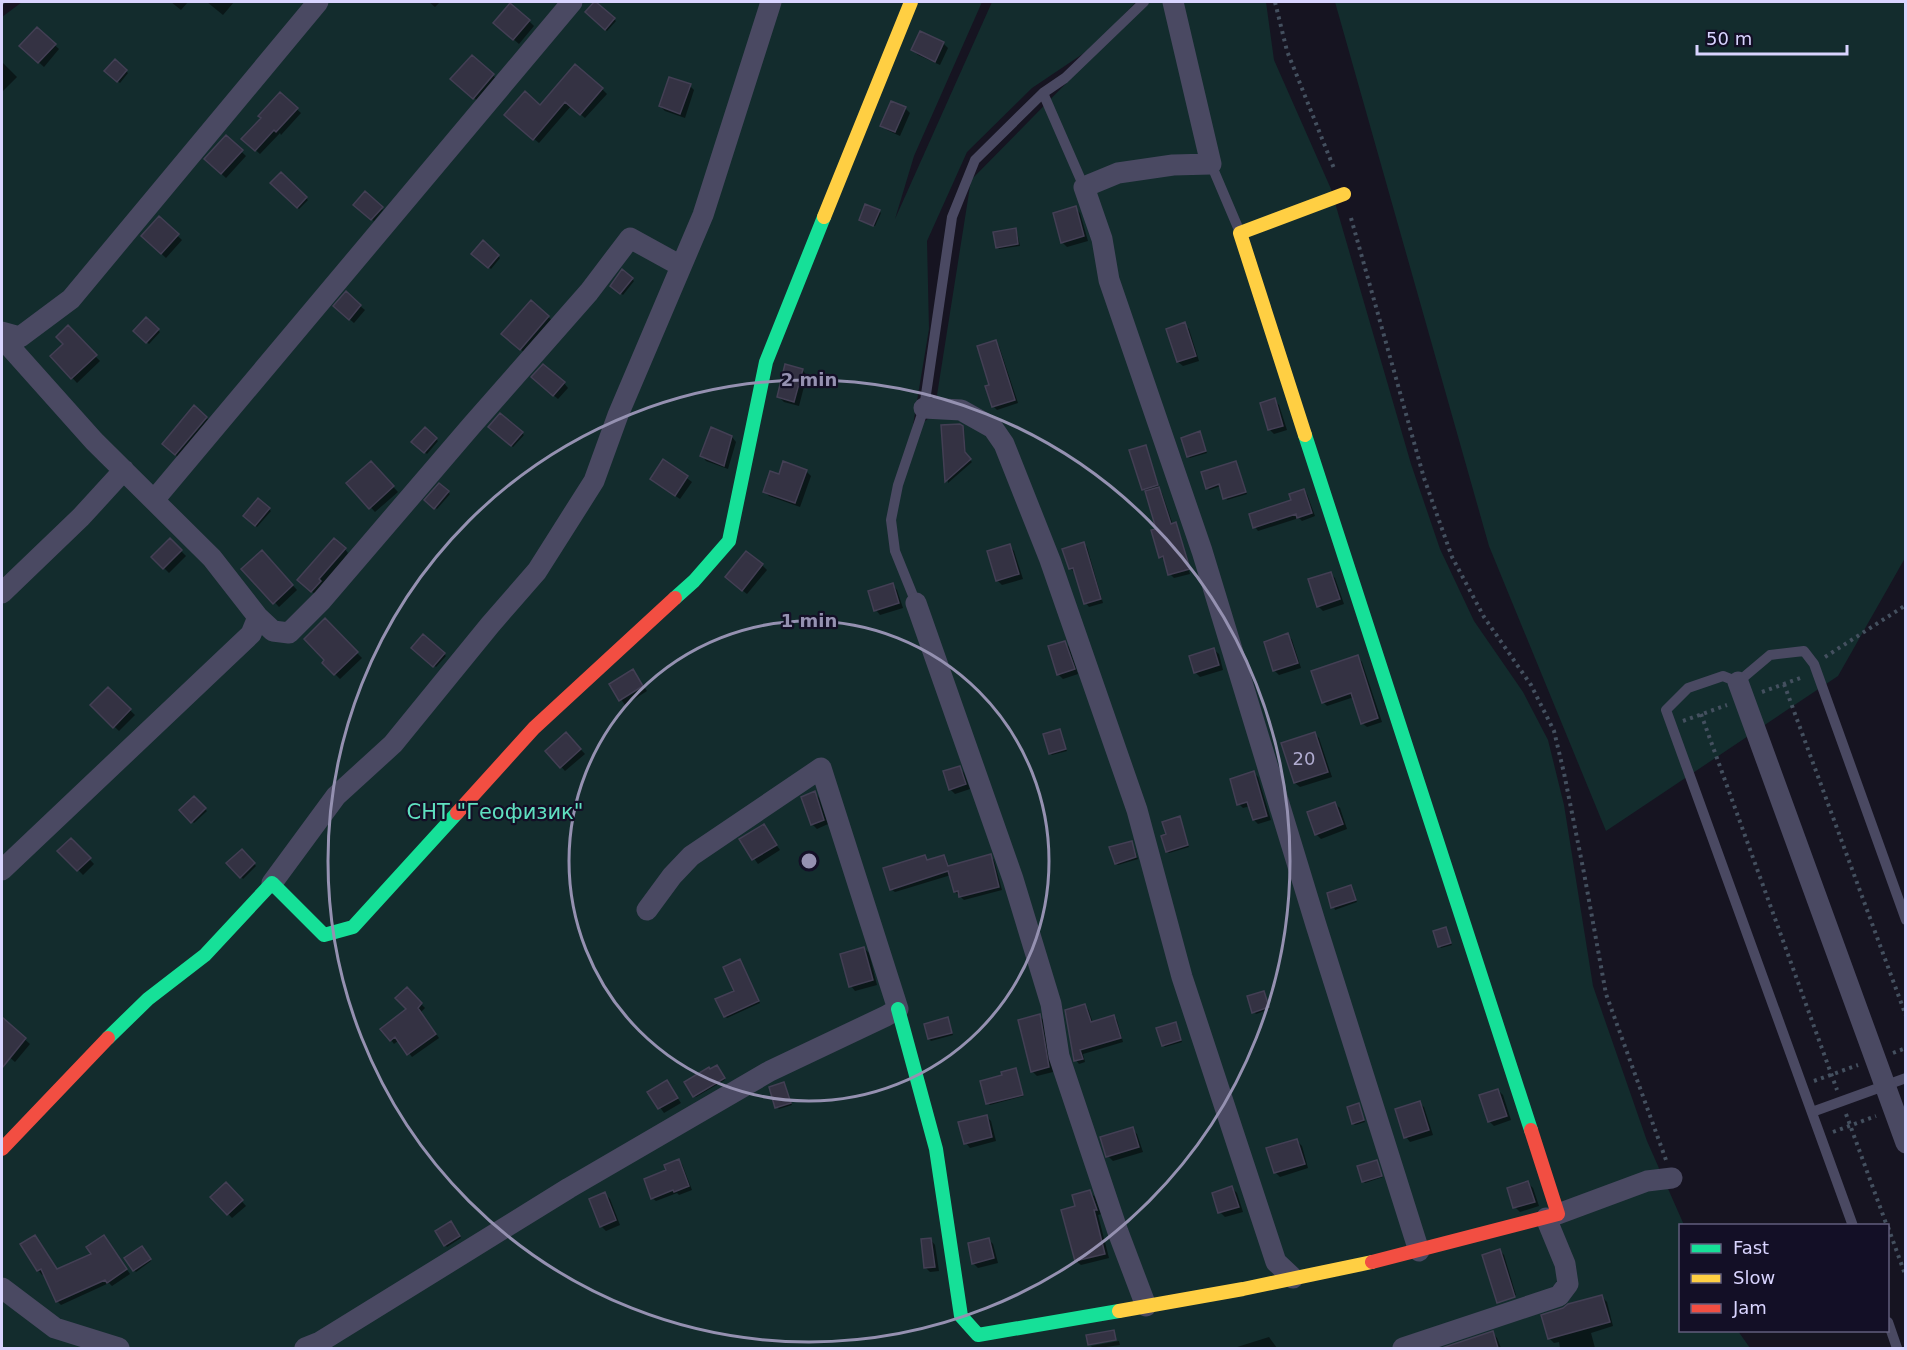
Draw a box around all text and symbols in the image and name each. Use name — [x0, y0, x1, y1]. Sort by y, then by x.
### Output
scale bar — [1697, 18, 1847, 56]
text: 50 m — [1706, 28, 1752, 49]
text: 2 min — [781, 369, 837, 390]
text: 1 min — [781, 610, 837, 631]
house number: 20 — [1293, 748, 1315, 769]
park label: СНТ "Геофизик" — [407, 800, 583, 824]
centre of rings — [799, 851, 819, 871]
legend — [1679, 1224, 1889, 1332]
text: Fast — [1733, 1237, 1769, 1258]
text: Slow — [1733, 1267, 1775, 1288]
text: Jam — [1732, 1297, 1767, 1318]

